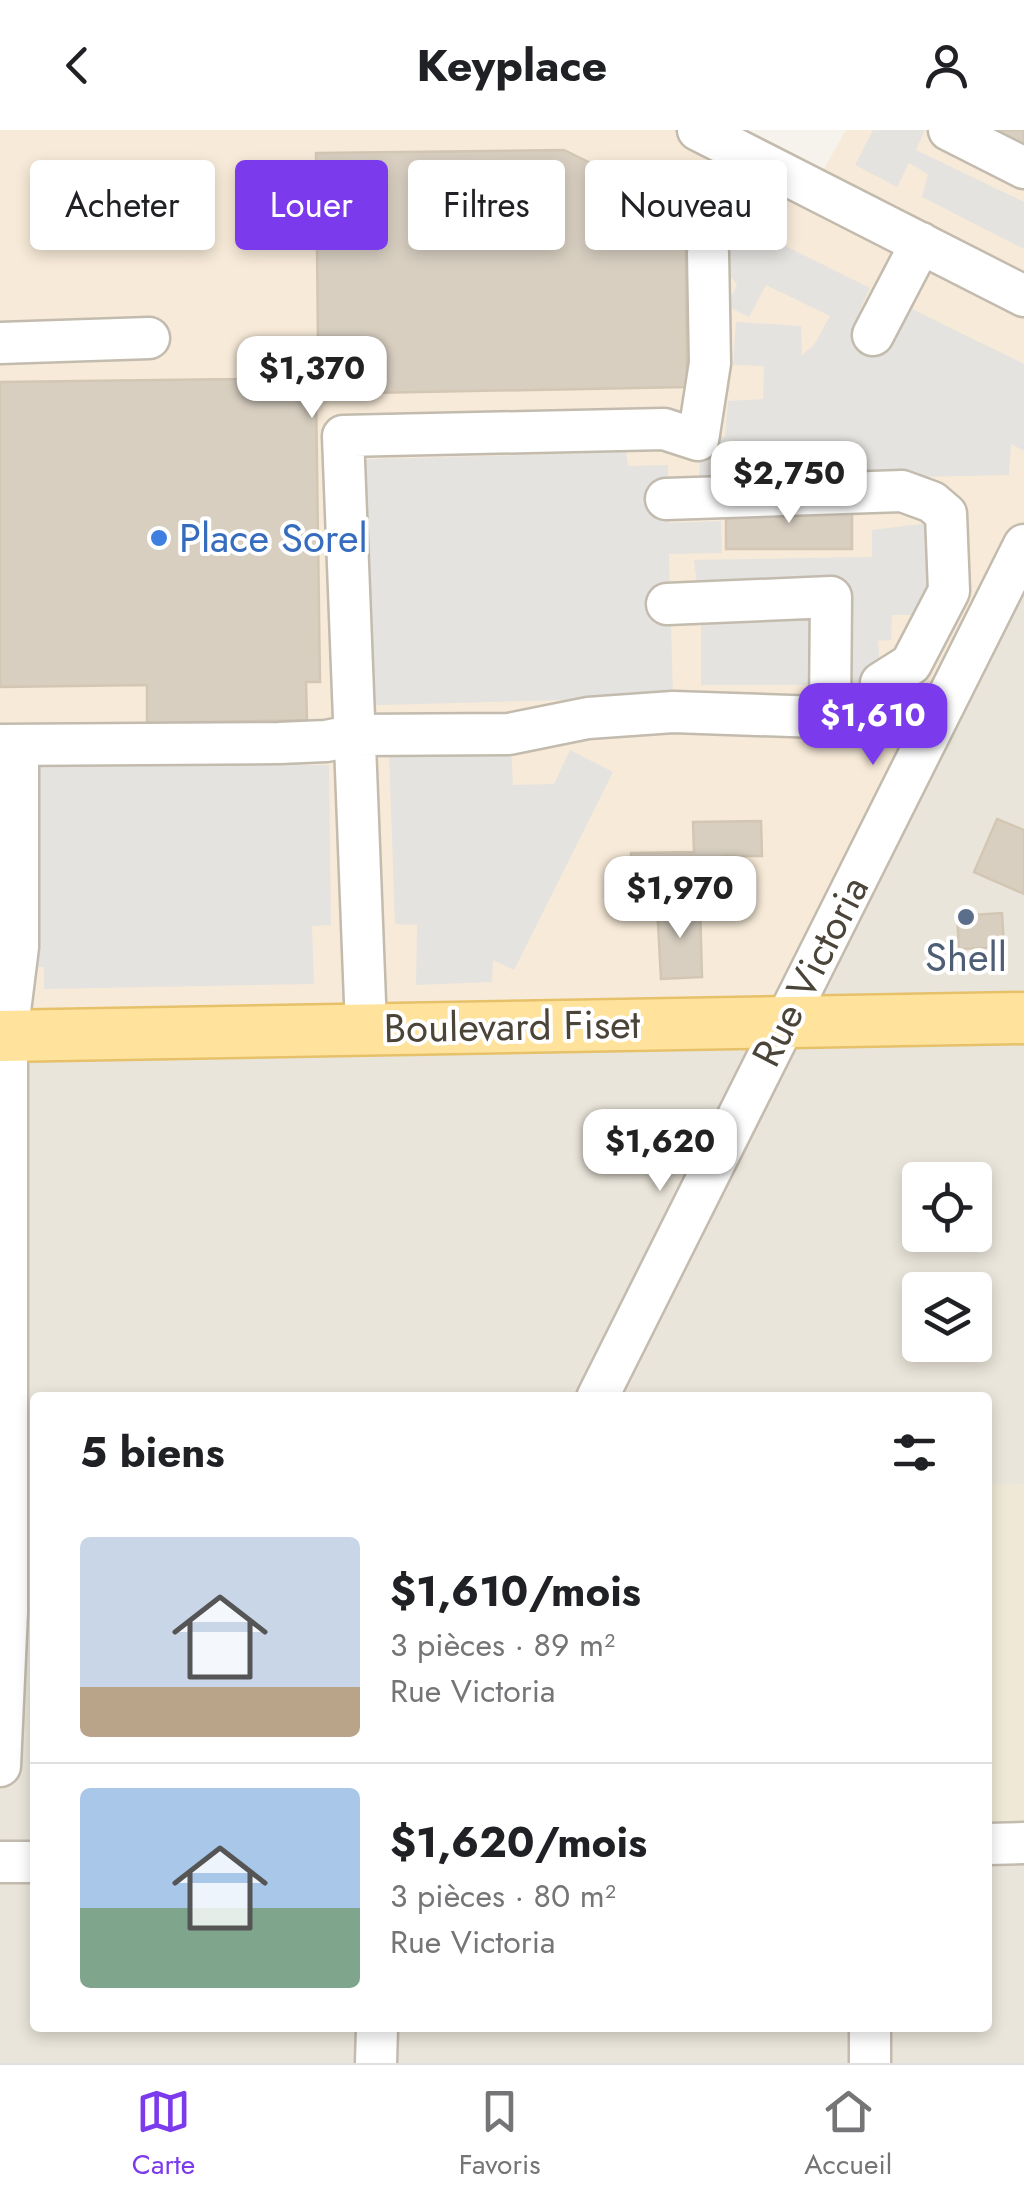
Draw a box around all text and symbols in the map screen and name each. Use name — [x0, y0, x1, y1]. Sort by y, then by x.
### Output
text: Keyplace — [417, 33, 607, 98]
icon: back — [50, 38, 105, 93]
icon: person — [919, 38, 974, 93]
chip: Acheter — [30, 160, 215, 250]
chip: Louer — [235, 160, 388, 250]
chip: Filtres — [408, 160, 565, 250]
chip: Nouveau — [585, 160, 787, 250]
pin: $1,370 — [231, 336, 393, 421]
text: $1,370 — [259, 345, 365, 391]
pin: $2,750 — [708, 441, 870, 526]
text: $2,750 — [733, 450, 845, 496]
place label: Place Sorel — [179, 509, 368, 567]
marker: Place Sorel — [148, 527, 170, 549]
pin: $1,610 — [792, 683, 954, 768]
text: $1,610 — [820, 692, 926, 738]
pin: $1,970 — [599, 856, 761, 941]
text: $1,970 — [626, 865, 734, 911]
street label: Rue Victoria — [737, 866, 883, 1076]
marker: Shell — [955, 906, 977, 928]
place label: Shell — [925, 928, 1007, 986]
street label: Boulevard Fiset — [383, 995, 641, 1057]
pin: $1,620 — [579, 1109, 741, 1194]
text: $1,620 — [605, 1118, 715, 1164]
map controls — [902, 1162, 992, 1362]
button: locate — [902, 1162, 992, 1252]
button: layers — [902, 1272, 992, 1362]
text: 5 biens — [80, 1422, 225, 1483]
icon: filters — [887, 1425, 942, 1480]
text: $1,610/mois — [390, 1561, 641, 1622]
icon: home — [160, 1577, 280, 1697]
text: 3 pièces · 89 m² — [390, 1622, 615, 1668]
text: Rue Victoria — [390, 1668, 555, 1714]
text: $1,620/mois — [390, 1812, 647, 1873]
icon: home — [160, 1828, 280, 1948]
text: 3 pièces · 80 m² — [390, 1873, 616, 1919]
text: Rue Victoria — [390, 1919, 555, 1965]
tab: Carte — [132, 2084, 195, 2185]
tab: Favoris — [459, 2084, 541, 2185]
tab: Accueil — [804, 2084, 892, 2185]

